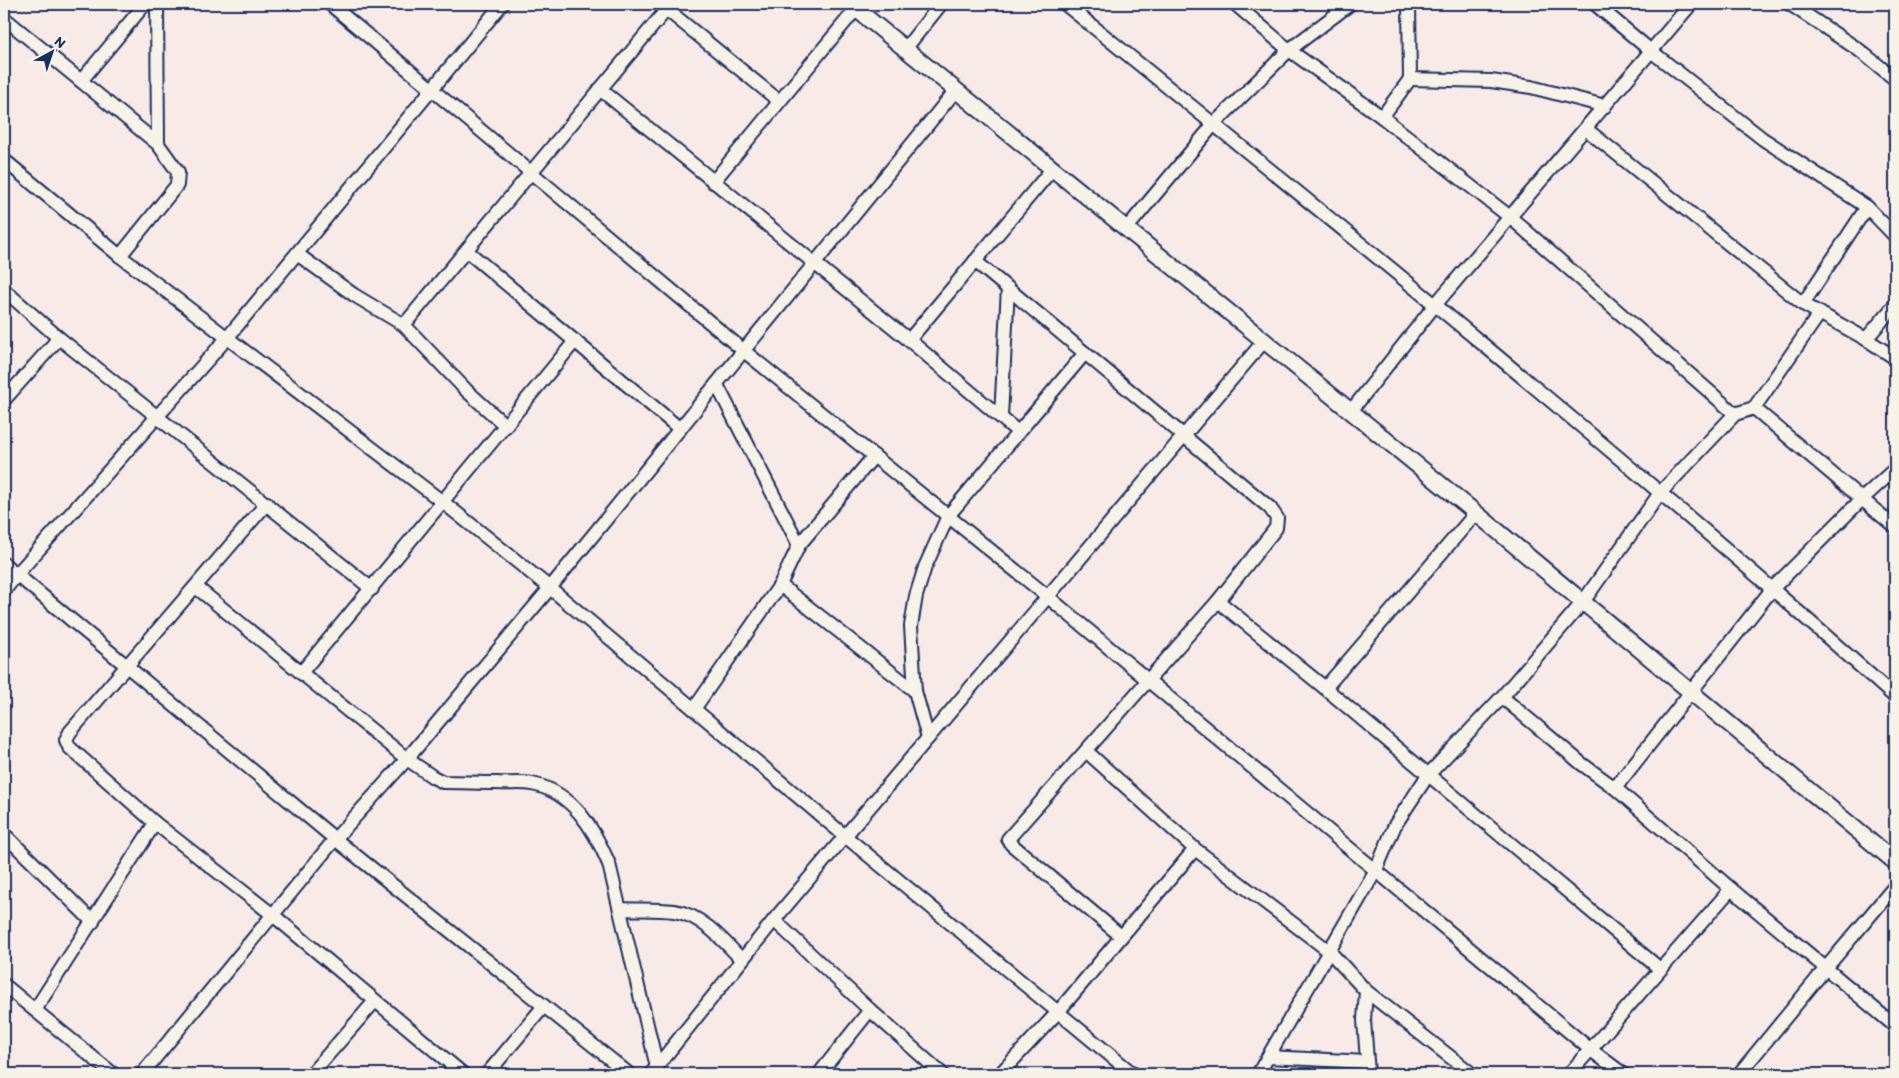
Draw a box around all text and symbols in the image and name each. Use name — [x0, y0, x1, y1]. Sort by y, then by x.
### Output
north arrow — [28, 28, 78, 78]
text: N — [51, 33, 69, 52]

